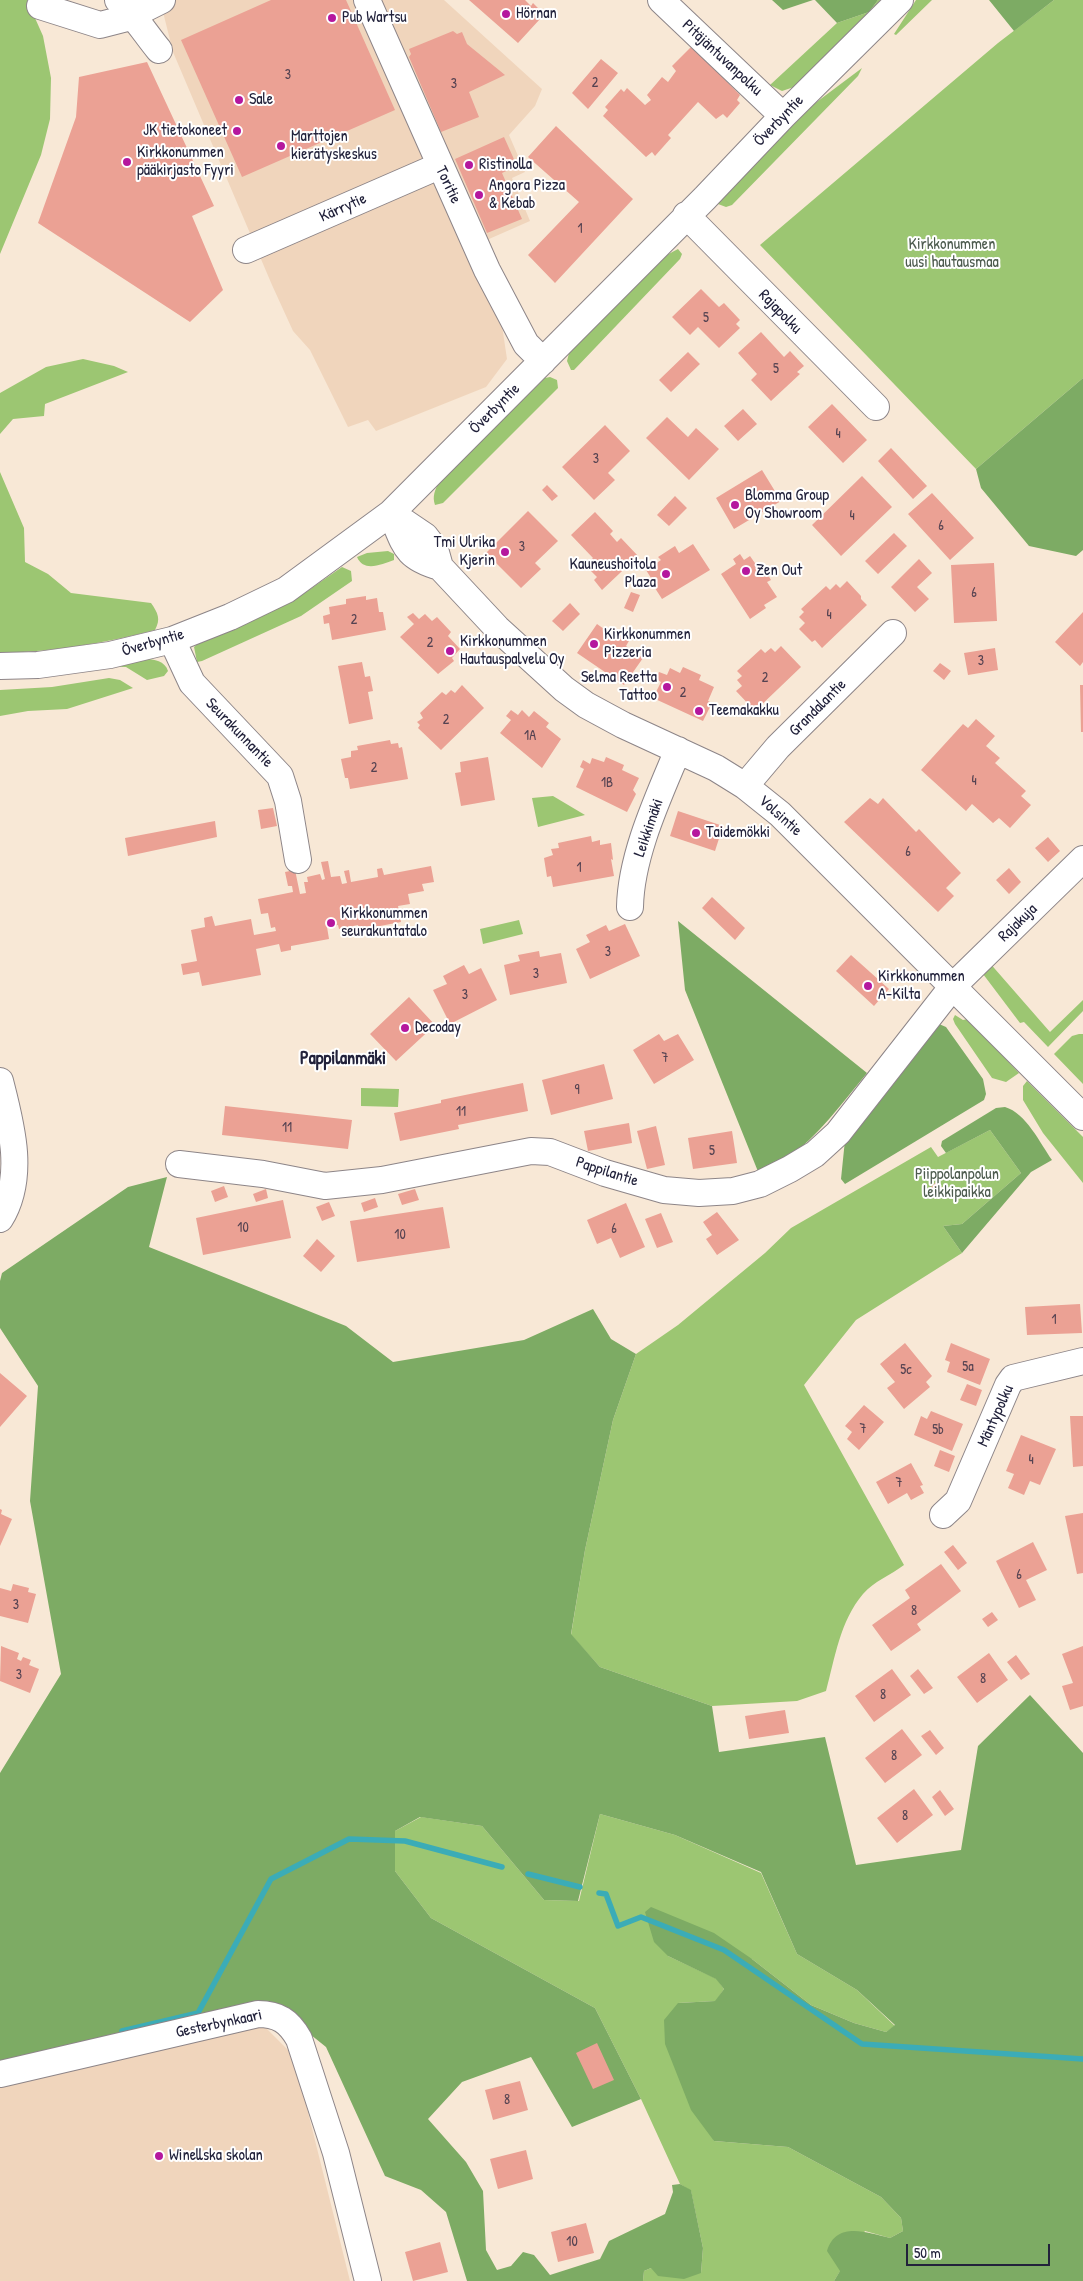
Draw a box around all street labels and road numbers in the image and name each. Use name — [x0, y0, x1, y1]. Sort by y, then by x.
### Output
street label: Pitäjäntuvanpolku — [678, 16, 766, 100]
street label: Överbyntie — [750, 91, 808, 151]
street label: Toritie — [431, 163, 465, 207]
street label: Kärrytie — [317, 189, 369, 227]
street label: Rajapolku — [754, 286, 806, 338]
street label: Överbyntie — [466, 380, 524, 438]
street label: Överbyntie — [120, 625, 186, 661]
street label: Grandalantie — [785, 675, 851, 741]
street label: Seurakunnantie — [201, 694, 277, 772]
street label: Volsintie — [754, 791, 806, 841]
street label: Leikkimäki — [630, 796, 668, 860]
street label: Rajakuja — [995, 900, 1041, 946]
street label: Pappilantie — [573, 1153, 641, 1191]
street label: Mäntypolku — [974, 1382, 1018, 1450]
street label: Gesterbynkaari — [174, 2005, 264, 2043]

